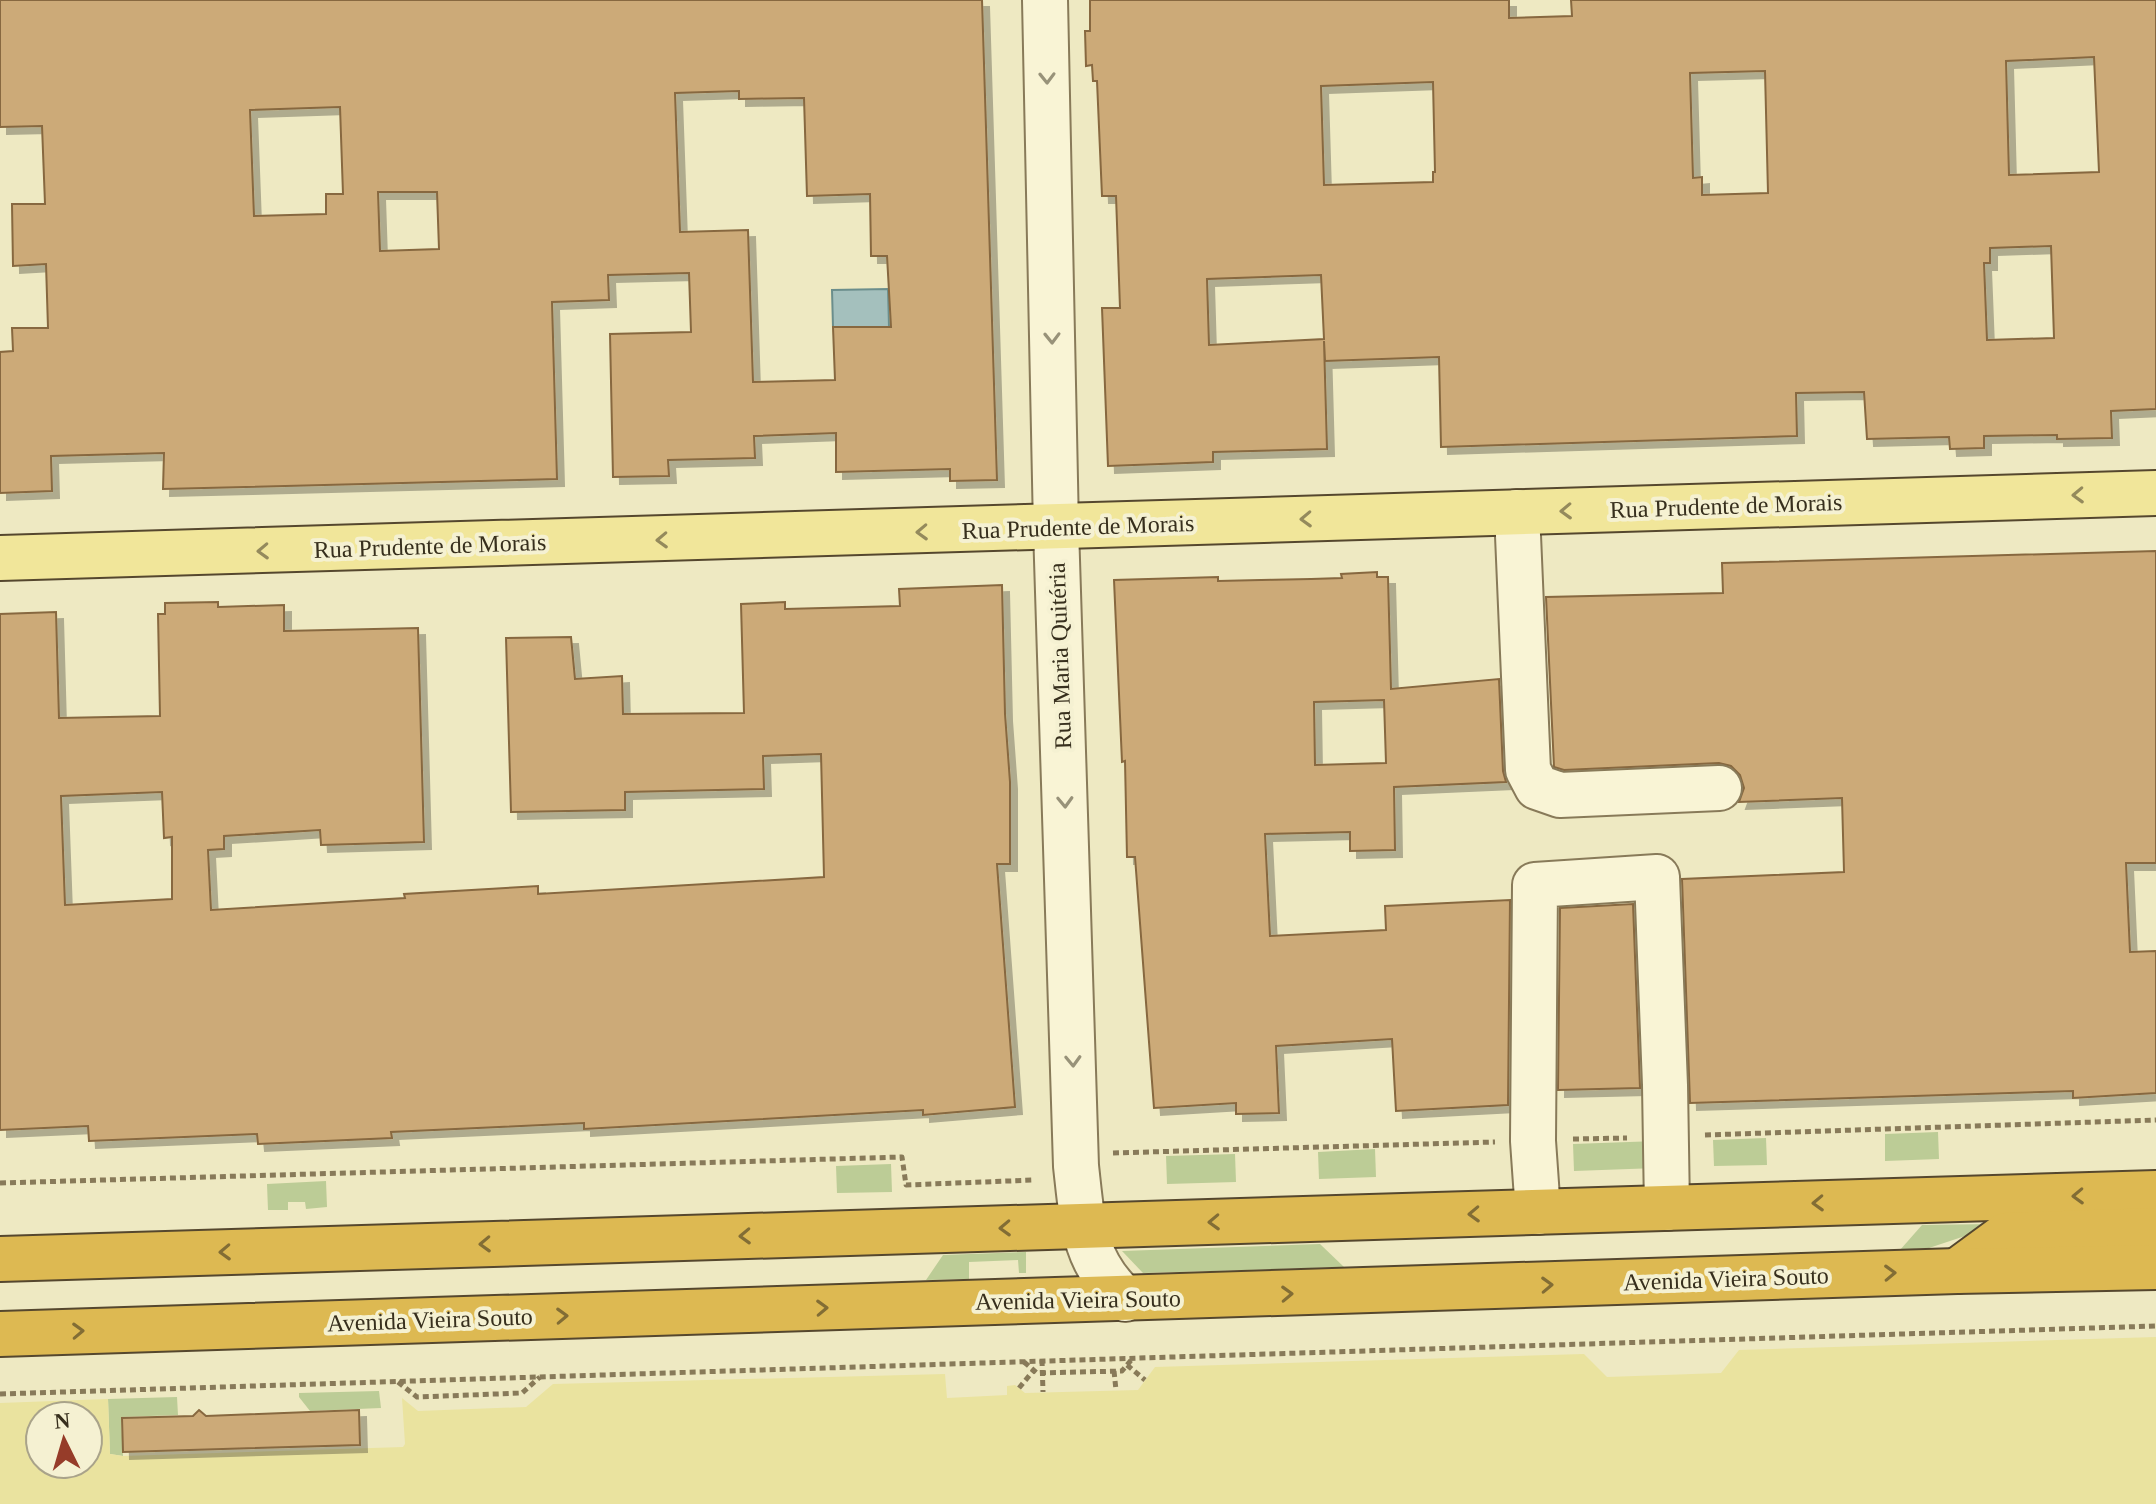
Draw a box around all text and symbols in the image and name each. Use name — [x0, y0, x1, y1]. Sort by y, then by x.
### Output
one-way arrow — [1038, 72, 1056, 85]
one-way arrow — [1044, 332, 1061, 345]
one-way arrow — [2071, 487, 2084, 504]
street label: Rua Prudente de Morais — [1609, 489, 1843, 523]
one-way arrow — [1559, 502, 1572, 519]
street label: Rua Prudente de Morais — [961, 510, 1195, 544]
one-way arrow — [1299, 511, 1312, 528]
one-way arrow — [915, 523, 928, 540]
street label: Rua Prudente de Morais — [313, 529, 547, 563]
one-way arrow — [655, 531, 668, 548]
one-way arrow — [256, 543, 269, 560]
street label: Rua Maria Quitéria — [1044, 562, 1076, 750]
one-way arrow — [1056, 796, 1073, 809]
one-way arrow — [1064, 1055, 1082, 1068]
one-way arrow — [2071, 1187, 2084, 1204]
one-way arrow — [1811, 1195, 1824, 1212]
one-way arrow — [1467, 1205, 1480, 1222]
one-way arrow — [1207, 1213, 1220, 1230]
one-way arrow — [998, 1220, 1011, 1237]
one-way arrow — [738, 1228, 751, 1245]
one-way arrow — [478, 1236, 491, 1253]
one-way arrow — [218, 1244, 231, 1261]
street label: Avenida Vieira Souto — [1623, 1262, 1829, 1296]
one-way arrow — [1884, 1265, 1897, 1282]
one-way arrow — [1541, 1276, 1554, 1293]
street label: Avenida Vieira Souto — [975, 1285, 1181, 1315]
one-way arrow — [1281, 1285, 1294, 1302]
one-way arrow — [816, 1299, 829, 1316]
street label: Avenida Vieira Souto — [327, 1303, 533, 1337]
one-way arrow — [556, 1307, 569, 1325]
one-way arrow — [72, 1323, 85, 1340]
north arrow — [24, 1400, 104, 1480]
text: N — [53, 1407, 71, 1434]

